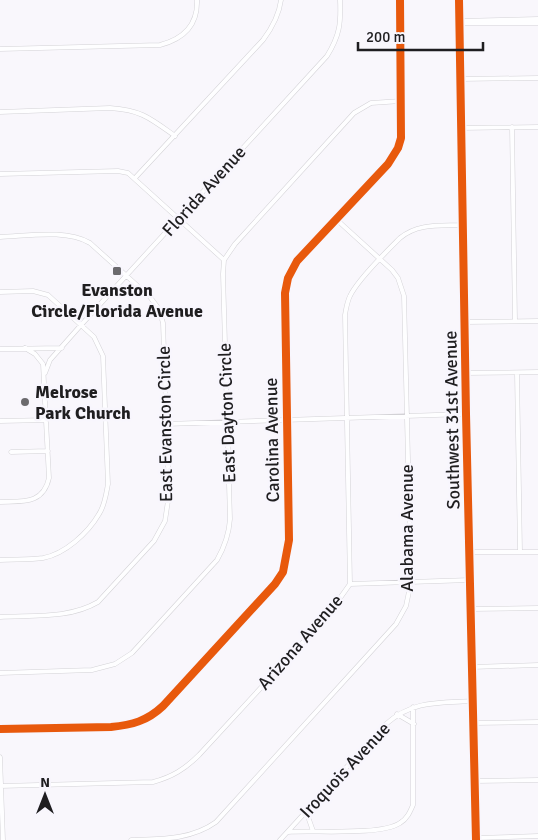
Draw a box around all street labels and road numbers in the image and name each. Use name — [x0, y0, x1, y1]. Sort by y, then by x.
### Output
street label: Florida Avenue — [157, 141, 251, 241]
street label: Southwest 31st Avenue — [439, 330, 465, 510]
street label: East Dayton Circle — [214, 343, 240, 483]
street label: East Evanston Circle — [153, 346, 177, 502]
street label: Carolina Avenue — [260, 377, 284, 503]
street label: Alabama Avenue — [396, 464, 418, 592]
street label: Arizona Avenue — [253, 590, 347, 694]
street label: Iroquois Avenue — [295, 718, 395, 822]

